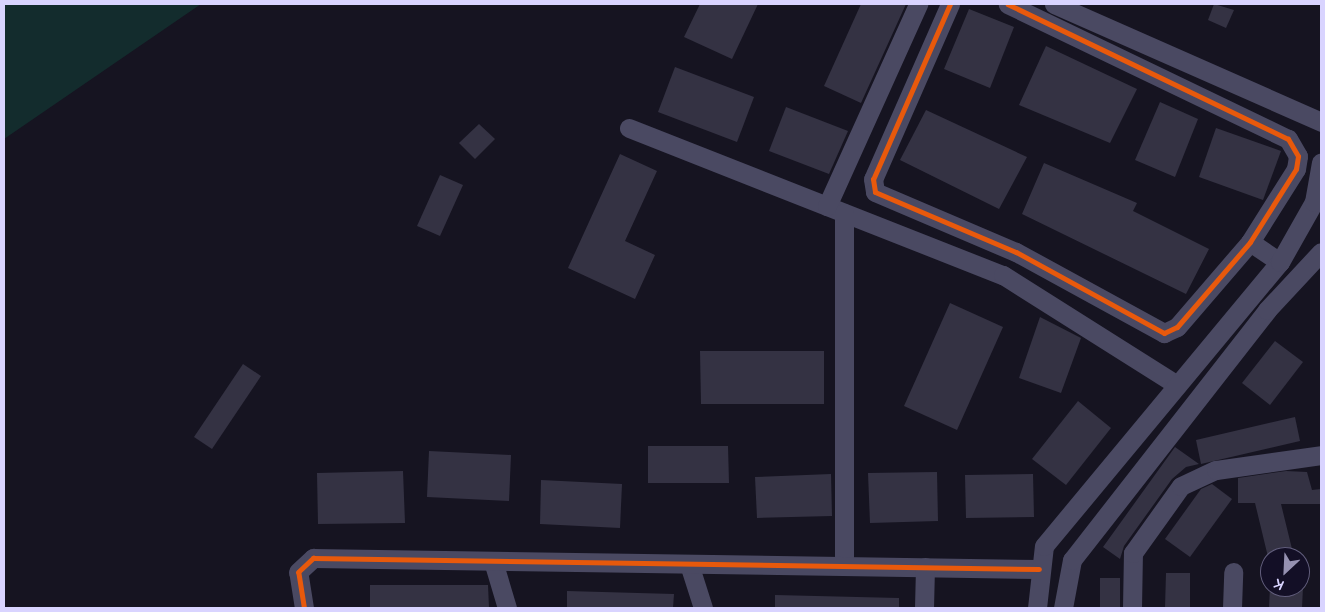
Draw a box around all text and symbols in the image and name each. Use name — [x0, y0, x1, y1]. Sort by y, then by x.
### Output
north arrow — [1260, 547, 1310, 597]
text: K — [1271, 575, 1287, 595]

